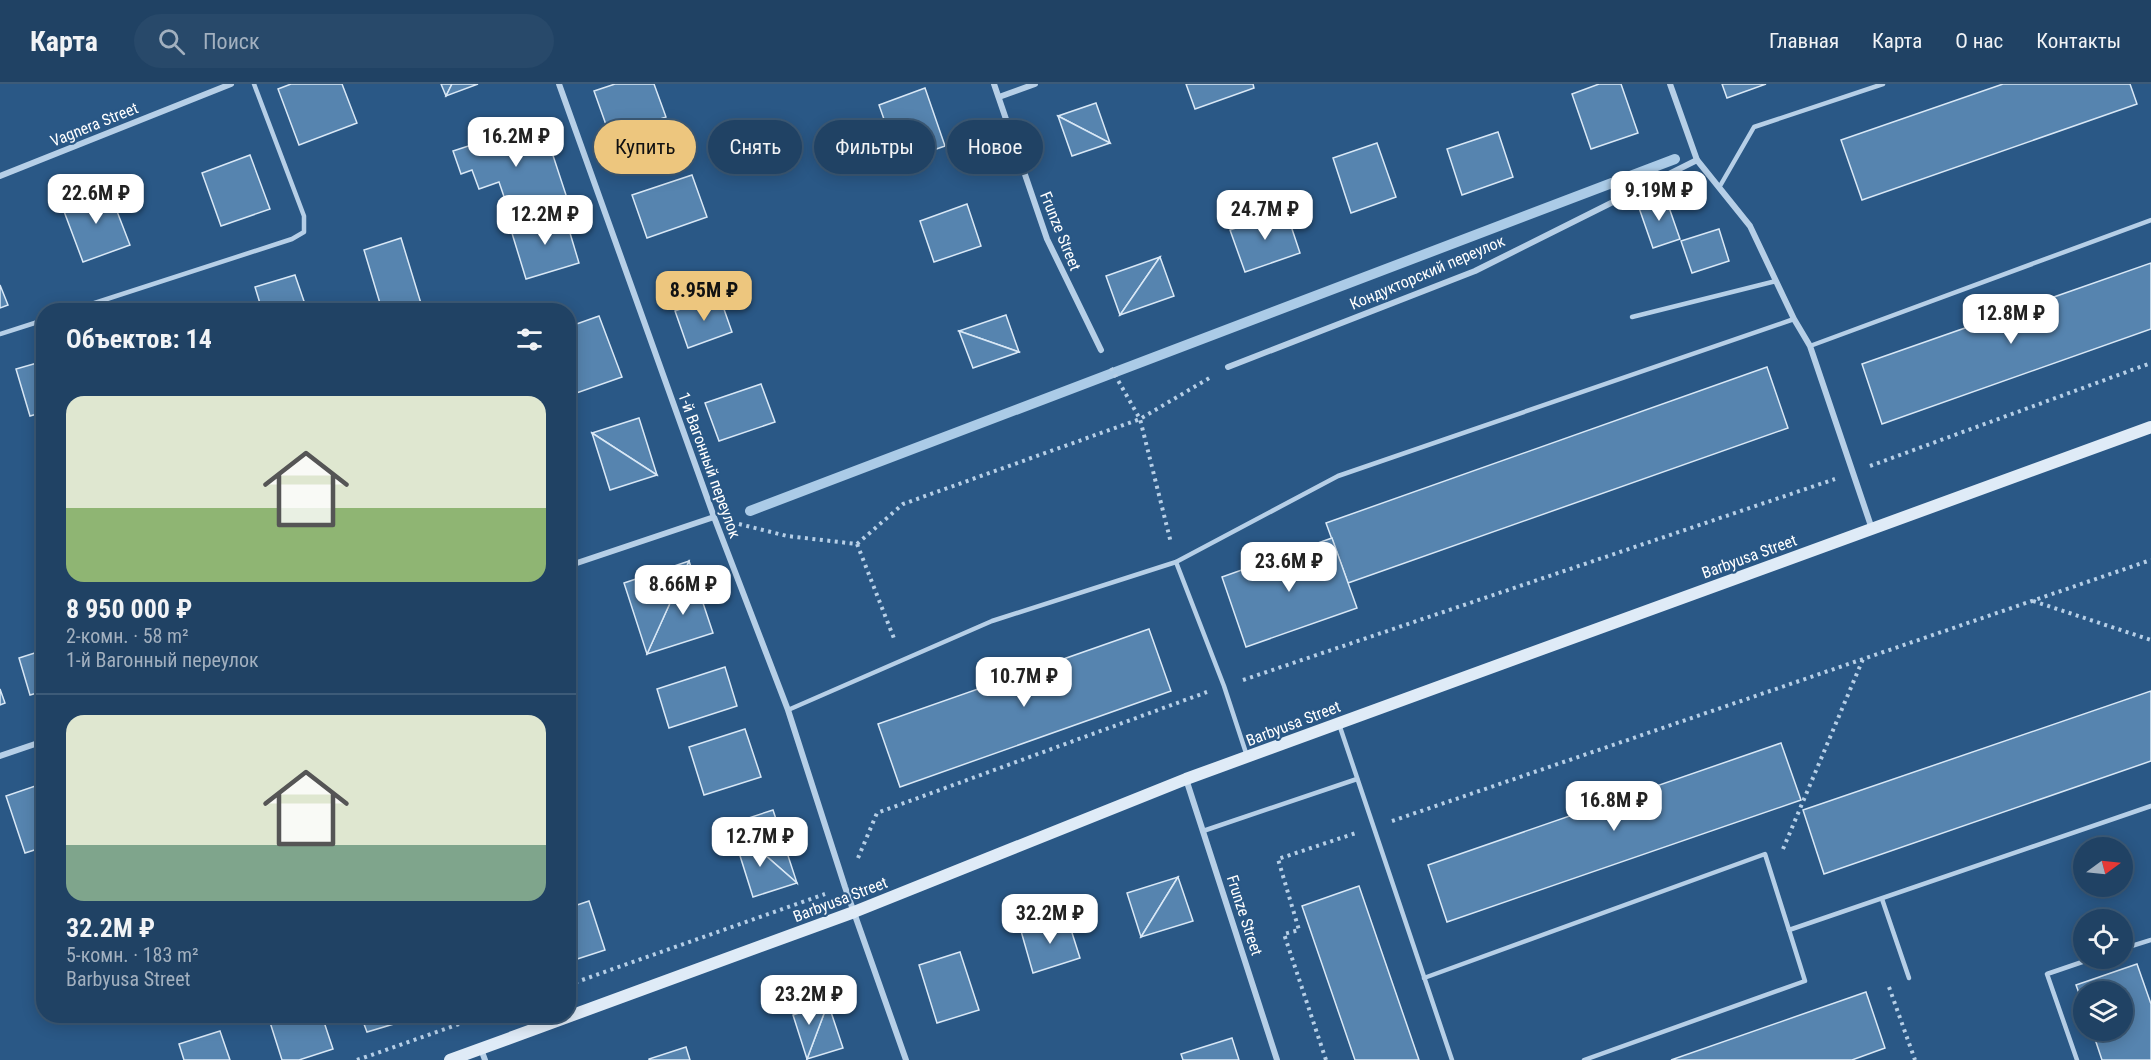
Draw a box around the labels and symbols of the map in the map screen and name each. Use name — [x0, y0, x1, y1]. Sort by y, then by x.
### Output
street label: Vagnera Street — [48, 98, 141, 151]
pin: 16.2M ₽ — [461, 117, 571, 168]
pin: 9.19M ₽ — [1604, 171, 1714, 222]
pin: 22.6M ₽ — [41, 174, 151, 225]
street label: Frunze Street — [1036, 189, 1085, 274]
pin: 24.7M ₽ — [1210, 190, 1320, 241]
pin: 12.2M ₽ — [490, 195, 600, 246]
street label: Кондукторский переулок — [1347, 231, 1508, 314]
pin: 8.95M ₽ — [649, 271, 759, 322]
pin: 12.8M ₽ — [1956, 294, 2066, 345]
street label: 1-й Вагонный переулок — [674, 390, 745, 541]
street label: Barbyusa Street — [1699, 530, 1799, 582]
pin: 23.6M ₽ — [1234, 542, 1344, 593]
pin: 8.66M ₽ — [628, 565, 738, 616]
pin: 10.7M ₽ — [969, 657, 1079, 708]
street label: Barbyusa Street — [1243, 697, 1343, 750]
pin: 16.8M ₽ — [1559, 781, 1669, 832]
pin: 12.7M ₽ — [705, 817, 815, 868]
north arrow — [2073, 837, 2133, 897]
street label: Barbyusa Street — [790, 873, 890, 926]
street label: Frunze Street — [1223, 873, 1267, 958]
pin: 32.2M ₽ — [995, 894, 1105, 945]
pin: 23.2M ₽ — [754, 975, 864, 1026]

